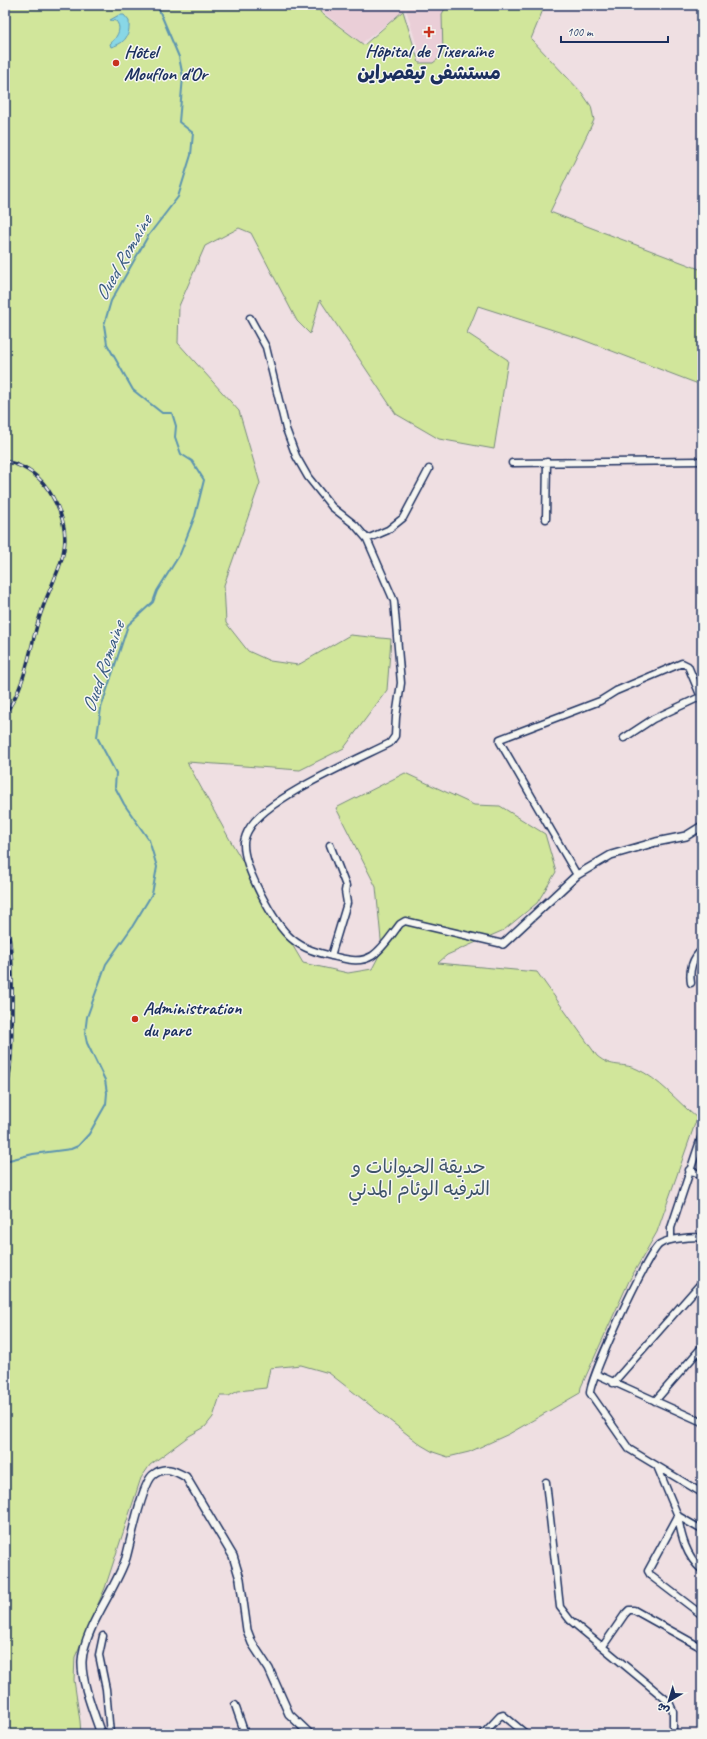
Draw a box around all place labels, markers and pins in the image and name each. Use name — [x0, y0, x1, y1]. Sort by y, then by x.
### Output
marker: Hôpital de Tixeraïne مستشفى تيقصراين — [423, 26, 435, 38]
place label: Hôpital de Tixeraïne مستشفى تيقصراين — [357, 39, 501, 85]
place label: Hôtel Mouflon d'Or — [124, 40, 209, 86]
marker: Hôtel Mouflon d'Or — [111, 58, 121, 68]
place label: Administration du parc — [143, 996, 242, 1042]
marker: Administration du parc — [130, 1014, 140, 1024]

